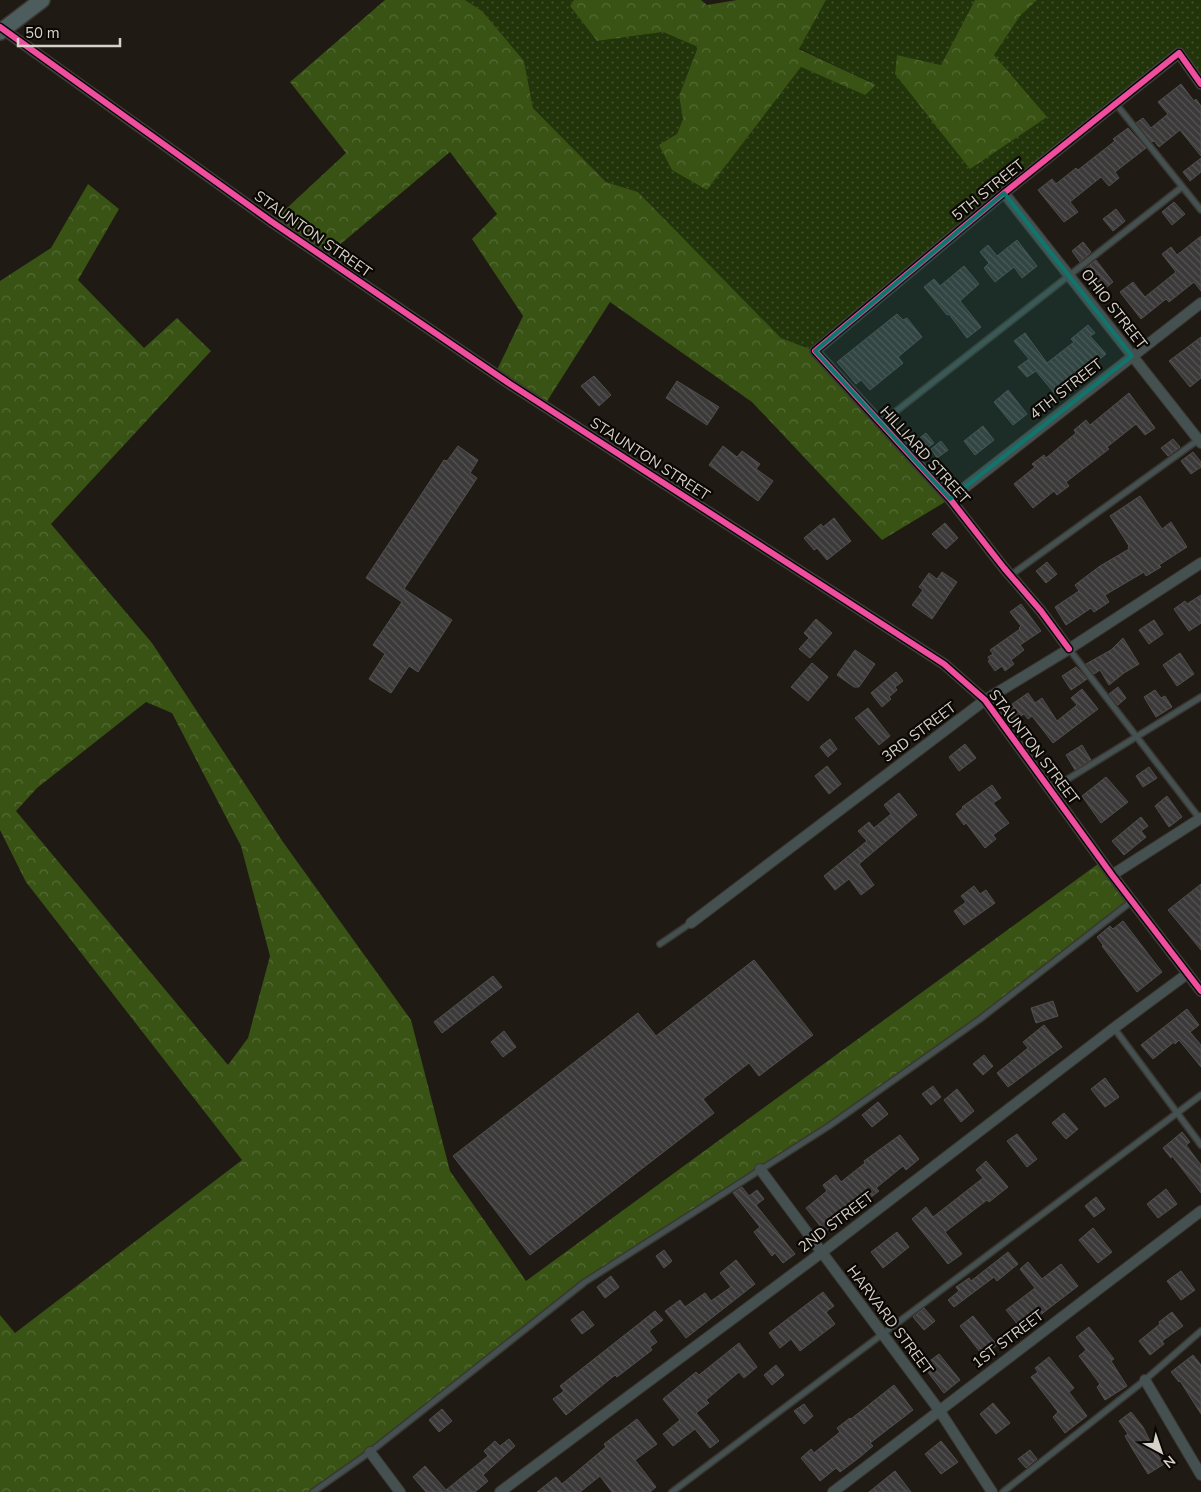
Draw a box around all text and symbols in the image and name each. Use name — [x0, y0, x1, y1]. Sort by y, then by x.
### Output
scale bar — [18, 15, 120, 47]
text: 50 m — [25, 23, 60, 43]
street label: 5TH STREET — [948, 155, 1028, 225]
street label: STAUNTON STREET — [250, 186, 376, 282]
street label: OHIO STREET — [1076, 265, 1152, 353]
street label: 4TH STREET — [1025, 354, 1107, 424]
street label: HILLIARD STREET — [876, 402, 974, 508]
street label: STAUNTON STREET — [586, 413, 714, 505]
street label: STAUNTON STREET — [984, 685, 1084, 809]
street label: 3RD STREET — [878, 697, 960, 767]
street label: 2ND STREET — [794, 1187, 878, 1257]
street label: HARVARD STREET — [842, 1261, 938, 1379]
street label: 1ST STREET — [968, 1305, 1048, 1373]
north arrow — [1136, 1427, 1186, 1477]
text: N — [1159, 1451, 1179, 1472]

